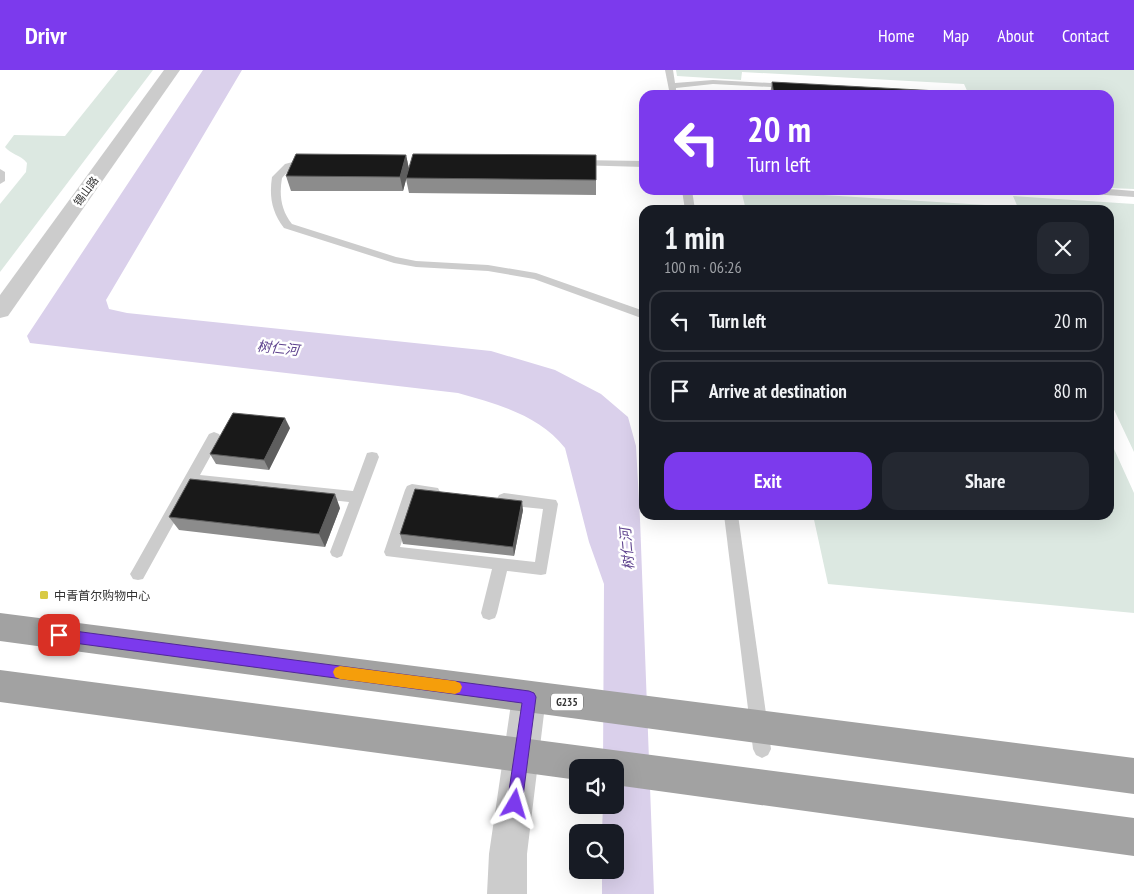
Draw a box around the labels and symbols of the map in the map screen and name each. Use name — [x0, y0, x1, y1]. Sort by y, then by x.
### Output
street label: 锡山路 — [71, 174, 101, 208]
water label: 树仁河 — [256, 337, 303, 359]
water label: 树仁河 — [616, 524, 638, 571]
place label: 中青首尔购物中心 — [54, 588, 150, 603]
marker: 中青首尔购物中心 — [38, 589, 50, 601]
pin — [38, 614, 80, 656]
road number: G235 — [551, 694, 583, 710]
position arrow — [488, 777, 540, 829]

